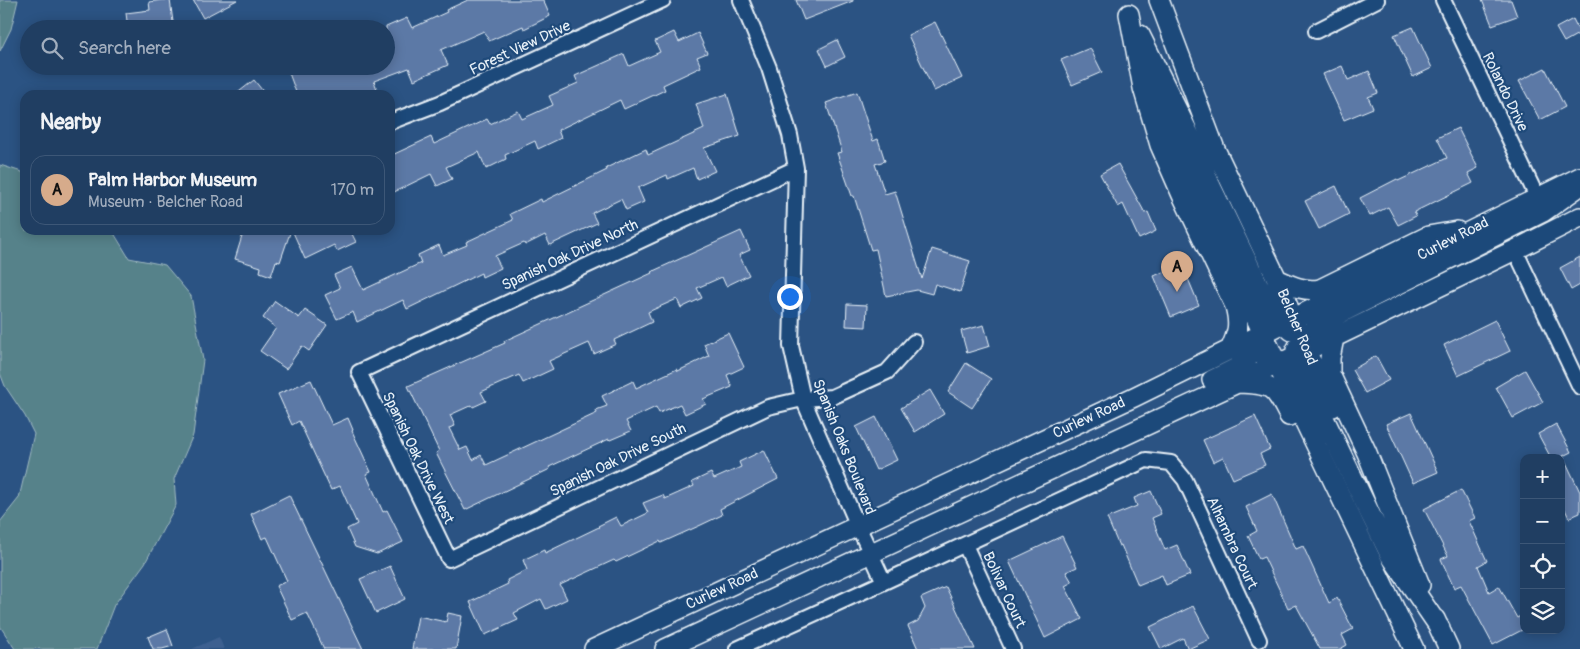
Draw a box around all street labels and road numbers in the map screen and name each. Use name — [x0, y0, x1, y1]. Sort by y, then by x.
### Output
street label: Forest View Drive — [466, 16, 574, 80]
street label: Rolando Drive — [1478, 49, 1533, 135]
street label: Curlew Road — [1414, 213, 1492, 265]
street label: Spanish Oak Drive North — [499, 215, 641, 295]
street label: Belcher Road — [1272, 286, 1322, 368]
street label: Spanish Oaks Boulevard — [808, 376, 880, 518]
street label: Spanish Oak Drive West — [378, 389, 459, 528]
street label: Curlew Road — [1050, 393, 1128, 443]
street label: Spanish Oak Drive South — [547, 419, 689, 501]
street label: Alhambra Court — [1202, 494, 1262, 593]
street label: Bolivar Court — [978, 549, 1030, 632]
street label: Curlew Road — [683, 564, 761, 614]

